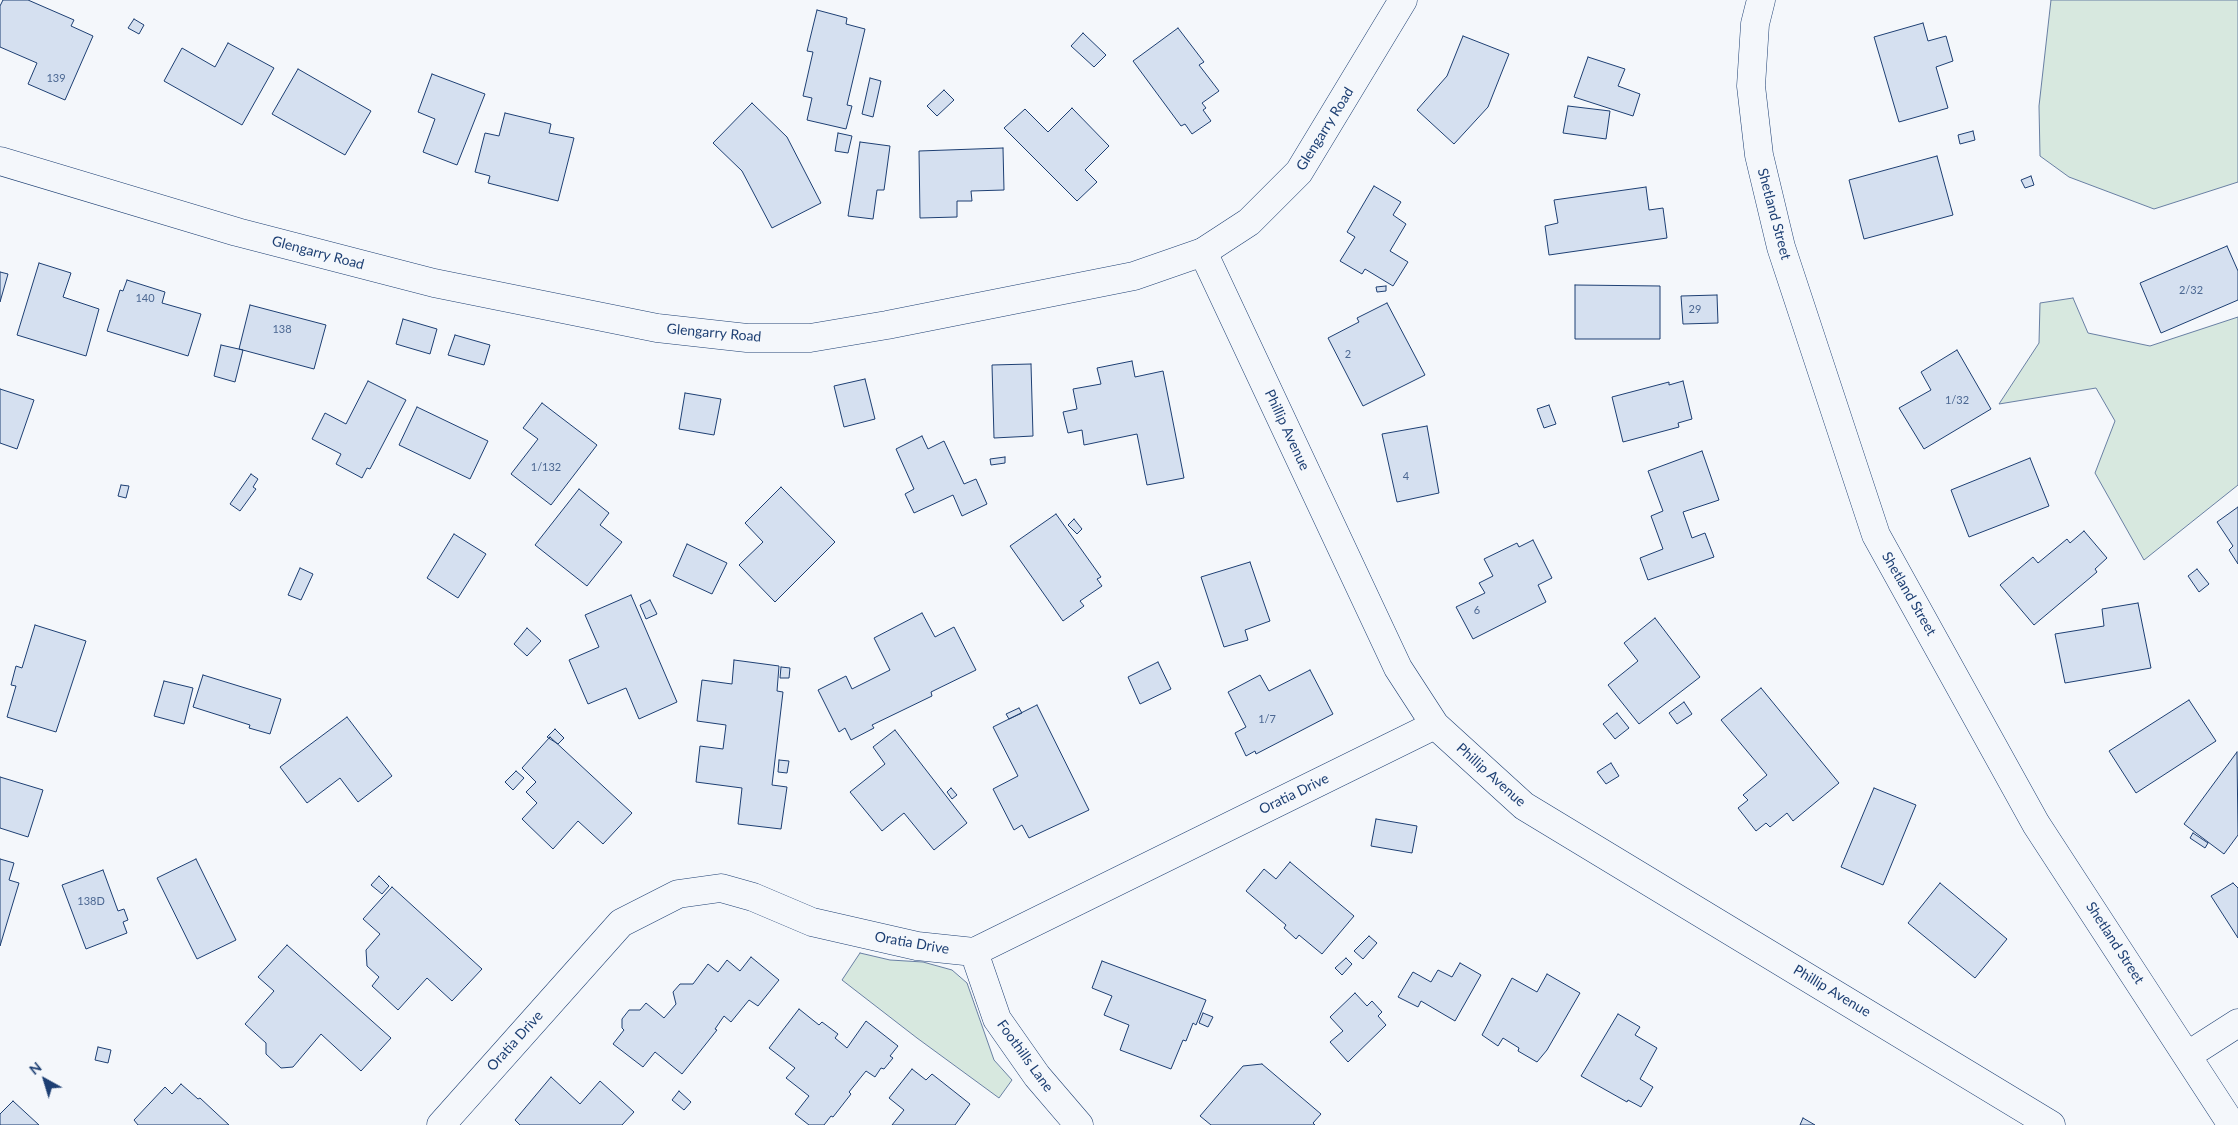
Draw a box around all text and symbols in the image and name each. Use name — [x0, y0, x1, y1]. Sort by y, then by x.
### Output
house number: 139 — [46, 71, 66, 85]
street label: Glengarry Road — [1293, 84, 1357, 174]
street label: Shetland Street — [1754, 166, 1794, 262]
street label: Glengarry Road — [270, 233, 366, 273]
house number: 2/32 — [2179, 283, 2203, 297]
house number: 140 — [135, 291, 155, 305]
house number: 29 — [1689, 302, 1701, 316]
street label: Glengarry Road — [666, 320, 762, 346]
house number: 138 — [272, 322, 292, 336]
house number: 2 — [1345, 347, 1351, 361]
street label: Phillip Avenue — [1261, 387, 1313, 473]
house number: 1/32 — [1945, 393, 1969, 407]
house number: 1/132 — [531, 460, 561, 474]
house number: 4 — [1403, 469, 1409, 483]
street label: Shetland Street — [1878, 549, 1940, 639]
house number: 6 — [1474, 603, 1480, 617]
house number: 1/7 — [1258, 712, 1276, 726]
street label: Phillip Avenue — [1453, 740, 1529, 810]
street label: Oratia Drive — [1256, 770, 1332, 818]
house number: 138D — [77, 894, 105, 908]
street label: Shetland Street — [2082, 899, 2148, 987]
street label: Oratia Drive — [873, 928, 951, 958]
street label: Phillip Avenue — [1790, 961, 1874, 1021]
street label: Oratia Drive — [484, 1007, 546, 1075]
street label: Foothills Lane — [993, 1017, 1057, 1095]
north arrow — [20, 1055, 70, 1105]
text: N — [26, 1058, 45, 1078]

